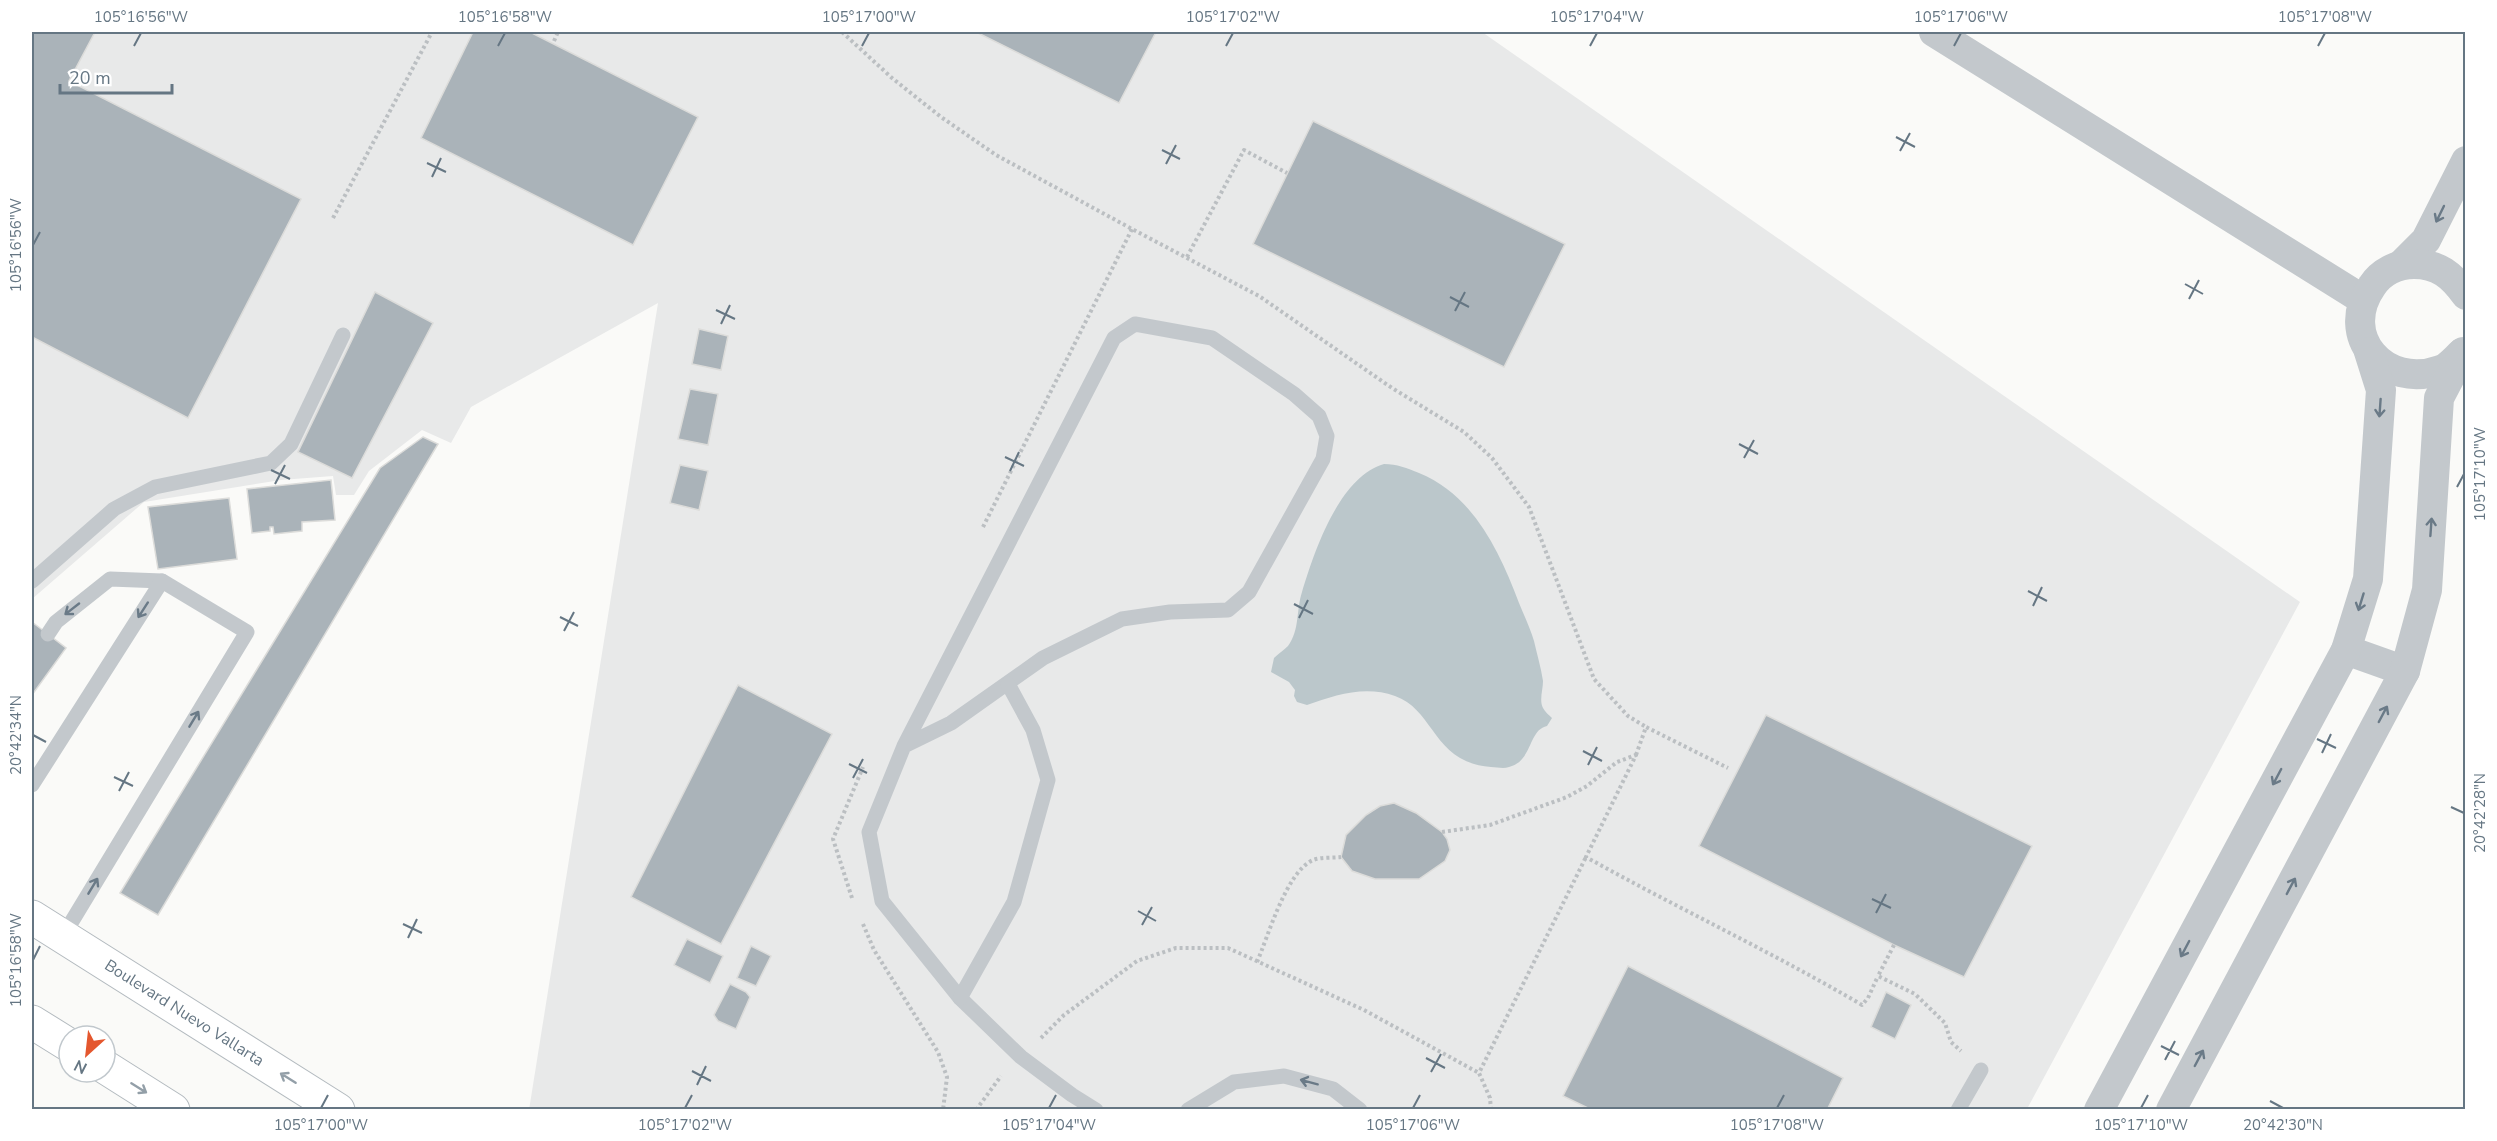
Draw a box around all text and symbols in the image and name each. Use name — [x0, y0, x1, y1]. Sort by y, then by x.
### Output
text: 105°16'56"W — [94, 7, 189, 27]
text: 105°16'58"W — [458, 7, 553, 27]
text: 105°17'00"W — [822, 7, 917, 27]
text: 105°17'02"W — [1186, 7, 1281, 27]
text: 105°17'04"W — [1550, 7, 1645, 27]
text: 105°17'06"W — [1914, 7, 2009, 27]
text: 105°17'08"W — [2278, 7, 2373, 27]
scale bar — [60, 57, 172, 95]
text: 20 m — [69, 66, 111, 90]
text: 105°16'56"W — [6, 197, 26, 292]
one-way arrow — [2433, 204, 2445, 222]
one-way arrow — [2374, 398, 2385, 418]
text: 105°17'10"W — [2470, 426, 2490, 521]
one-way arrow — [2425, 518, 2436, 538]
one-way arrow — [2354, 592, 2365, 611]
one-way arrow — [137, 601, 149, 618]
one-way arrow — [65, 602, 80, 616]
text: 20°42'34"N — [6, 695, 26, 775]
one-way arrow — [2377, 705, 2389, 723]
one-way arrow — [189, 711, 201, 728]
one-way arrow — [2271, 768, 2283, 785]
text: 20°42'28"N — [2470, 773, 2490, 853]
one-way arrow — [88, 878, 100, 895]
one-way arrow — [2285, 878, 2297, 895]
text: 105°16'58"W — [6, 912, 26, 1007]
one-way arrow — [2179, 940, 2191, 957]
street label: Boulevard Nuevo Vallarta — [100, 954, 268, 1072]
north arrow — [57, 1024, 117, 1084]
one-way arrow — [2193, 1050, 2205, 1067]
text: N — [70, 1054, 91, 1079]
one-way arrow — [280, 1072, 297, 1084]
one-way arrow — [1300, 1076, 1319, 1088]
one-way arrow — [130, 1083, 147, 1095]
text: 105°17'00"W — [274, 1115, 369, 1135]
text: 105°17'02"W — [638, 1115, 733, 1135]
text: 105°17'04"W — [1002, 1115, 1097, 1135]
text: 105°17'06"W — [1366, 1115, 1461, 1135]
text: 105°17'08"W — [1730, 1115, 1825, 1135]
text: 105°17'10"W — [2094, 1115, 2189, 1135]
text: 20°42'30"N — [2243, 1115, 2323, 1135]

